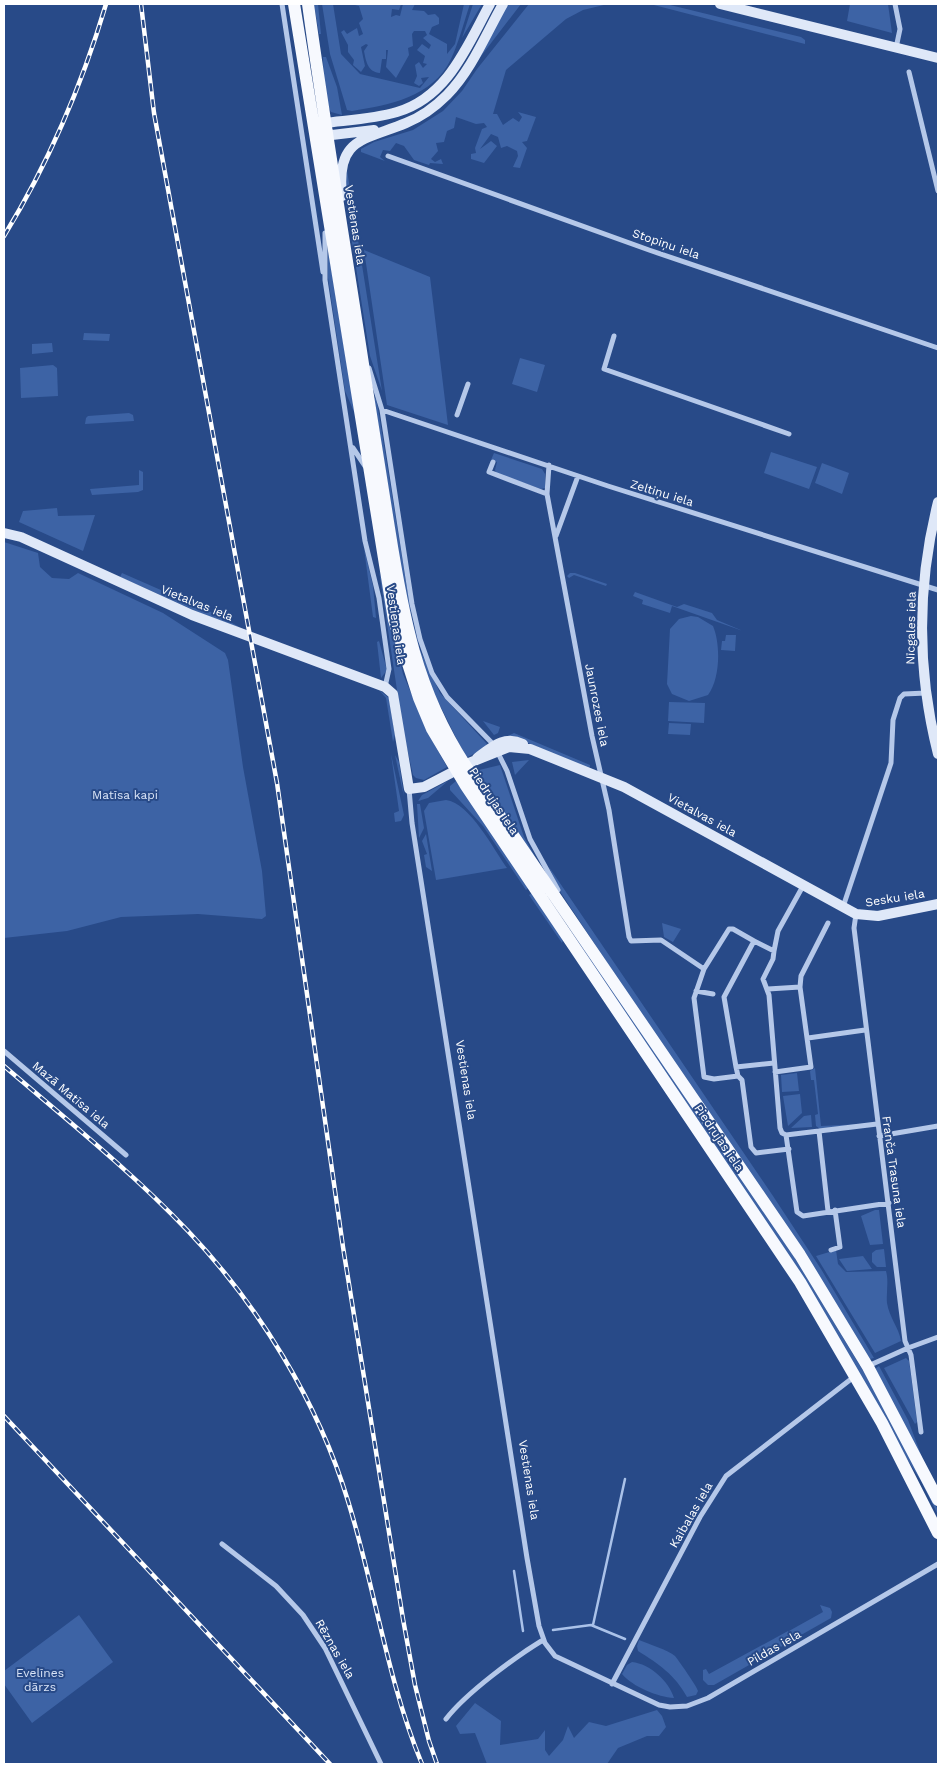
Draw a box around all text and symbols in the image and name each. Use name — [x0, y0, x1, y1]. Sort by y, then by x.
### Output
street label: Vestienas iela — [342, 184, 368, 266]
street label: Stopiņu iela — [631, 226, 702, 262]
street label: Zeltiņu iela — [629, 477, 695, 509]
street label: Vietalvas iela — [159, 582, 235, 624]
street label: Vestienas iela — [383, 584, 409, 666]
street label: Nīcgales iela — [903, 591, 919, 665]
street label: Jaunrozes iela — [582, 662, 612, 748]
street label: Piedrujas iela — [466, 765, 522, 838]
park label: Matīsa kapi — [92, 788, 158, 802]
street label: Vietalvas iela — [665, 790, 739, 840]
street label: Sesku iela — [864, 886, 926, 910]
street label: Vestienas iela — [453, 1039, 479, 1121]
street label: Mazā Matīsa iela — [30, 1059, 113, 1131]
street label: Piedrujas iela — [691, 1102, 747, 1175]
street label: Franča Trasuna iela — [879, 1115, 909, 1229]
street label: Vestienas iela — [516, 1439, 542, 1521]
street label: Kaibalas iela — [667, 1480, 716, 1550]
street label: Rēznas iela — [312, 1617, 358, 1681]
street label: Pildas iela — [745, 1627, 803, 1669]
park label: Evelīnes dārzs — [16, 1666, 64, 1694]

